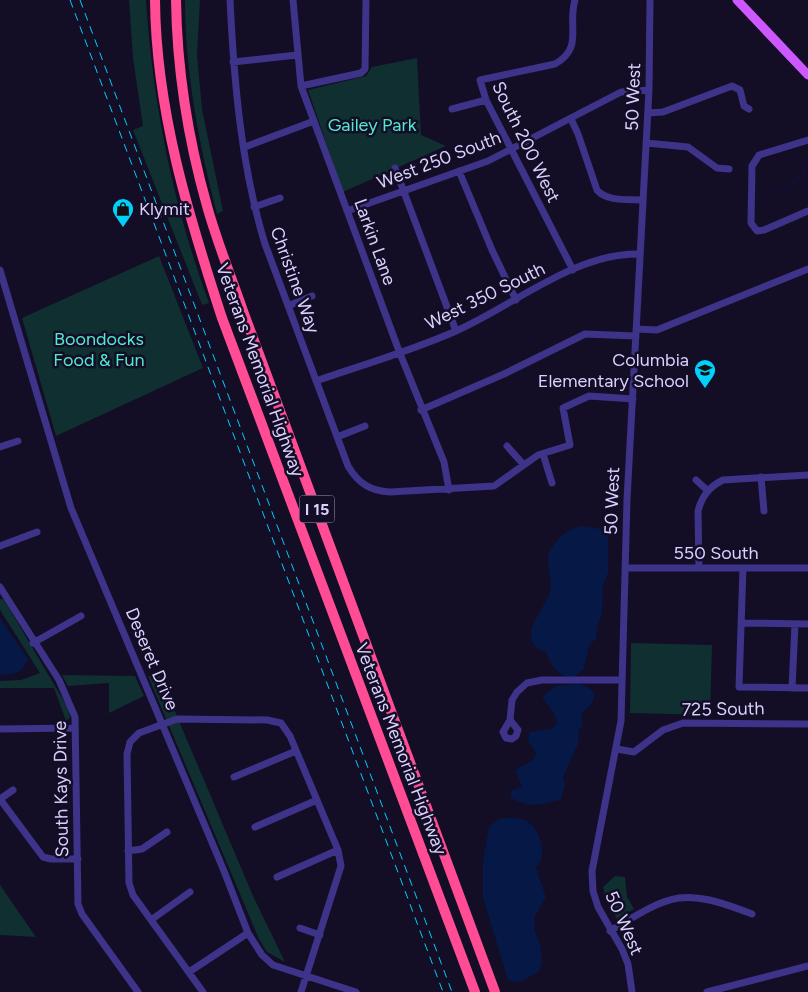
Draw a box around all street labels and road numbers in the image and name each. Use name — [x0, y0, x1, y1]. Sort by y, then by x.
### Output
street label: 50 West — [621, 62, 645, 131]
street label: South 200 West — [487, 78, 565, 206]
street label: West 250 South — [374, 126, 504, 194]
street label: Larkin Lane — [349, 196, 401, 288]
street label: Christine Way — [266, 224, 325, 337]
street label: West 350 South — [422, 258, 548, 334]
street label: Veterans Memorial Highway — [211, 260, 309, 480]
street label: 50 West — [600, 466, 624, 535]
road number: I 15 — [300, 496, 334, 522]
street label: 550 South — [673, 542, 759, 564]
street label: Deseret Drive — [121, 604, 184, 714]
street label: Veterans Memorial Highway — [350, 640, 452, 859]
street label: 725 South — [681, 697, 765, 721]
street label: South Kays Drive — [49, 720, 73, 858]
street label: 50 West — [600, 888, 648, 959]

